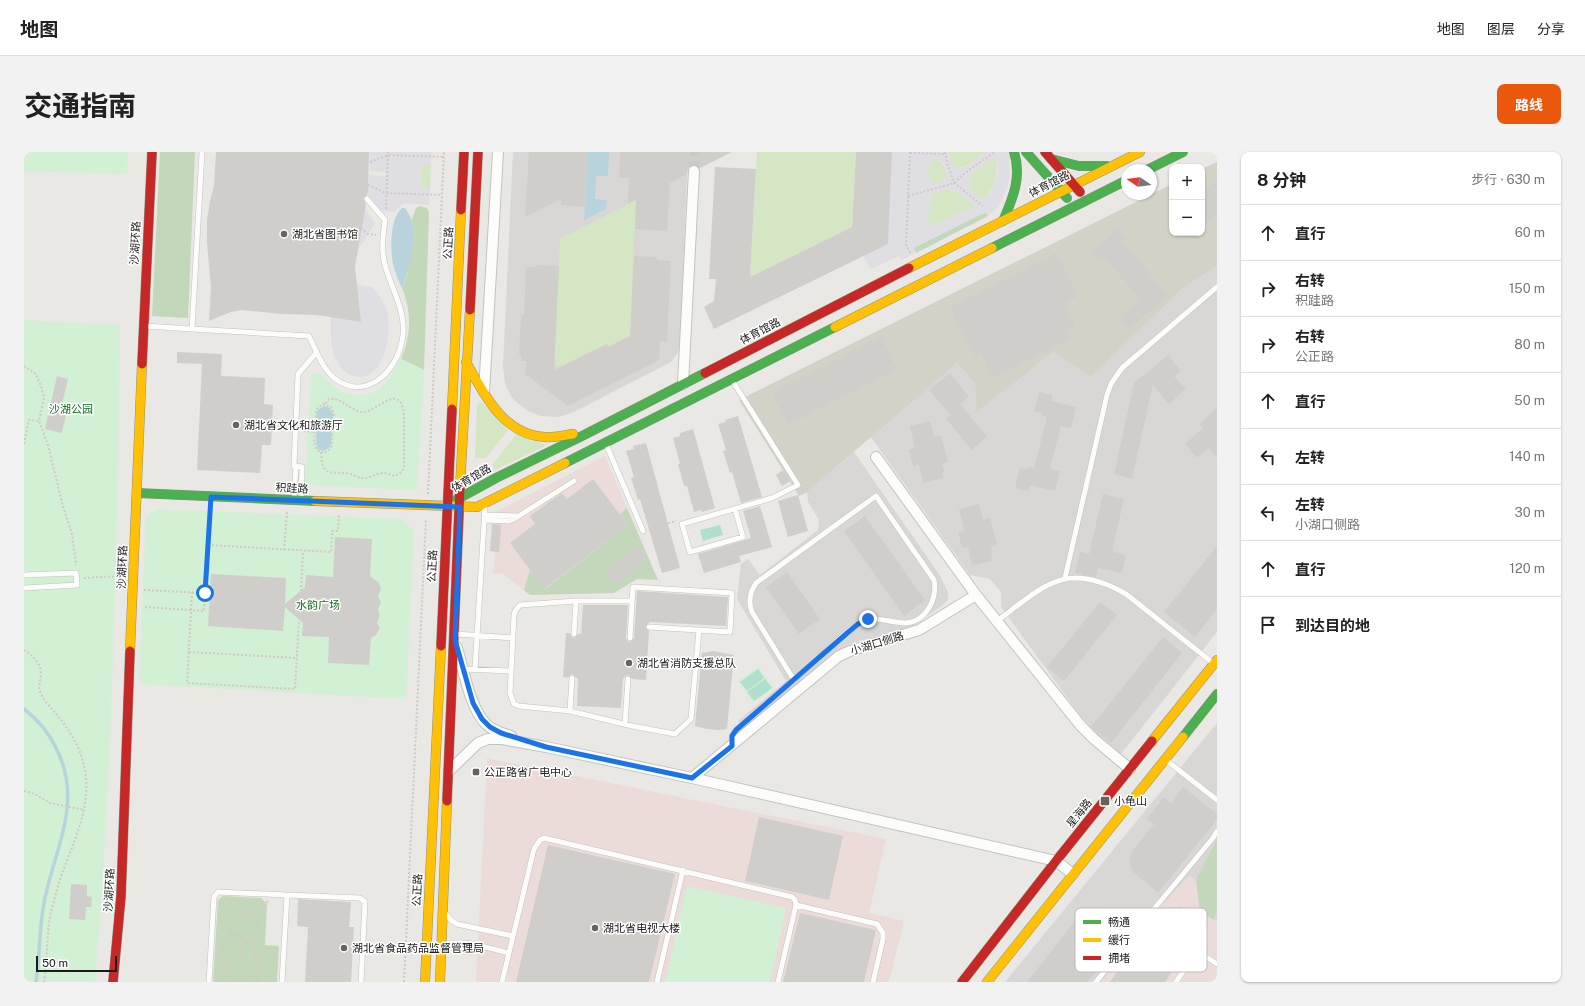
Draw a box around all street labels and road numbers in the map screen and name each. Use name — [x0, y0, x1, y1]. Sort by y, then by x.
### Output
street label: 体育馆路 — [1027, 169, 1071, 199]
street label: 沙湖环路 — [128, 221, 142, 265]
street label: 公正路 — [441, 226, 455, 260]
street label: 体育馆路 — [738, 316, 782, 346]
street label: 体育馆路 — [449, 462, 493, 494]
street label: 积跬路 — [275, 481, 309, 495]
street label: 沙湖环路 — [115, 545, 129, 589]
street label: 公正路 — [425, 549, 439, 583]
street label: 小湖口侧路 — [849, 629, 905, 657]
street label: 星海路 — [1064, 796, 1094, 830]
street label: 沙湖环路 — [102, 868, 116, 912]
street label: 公正路 — [410, 873, 424, 907]

